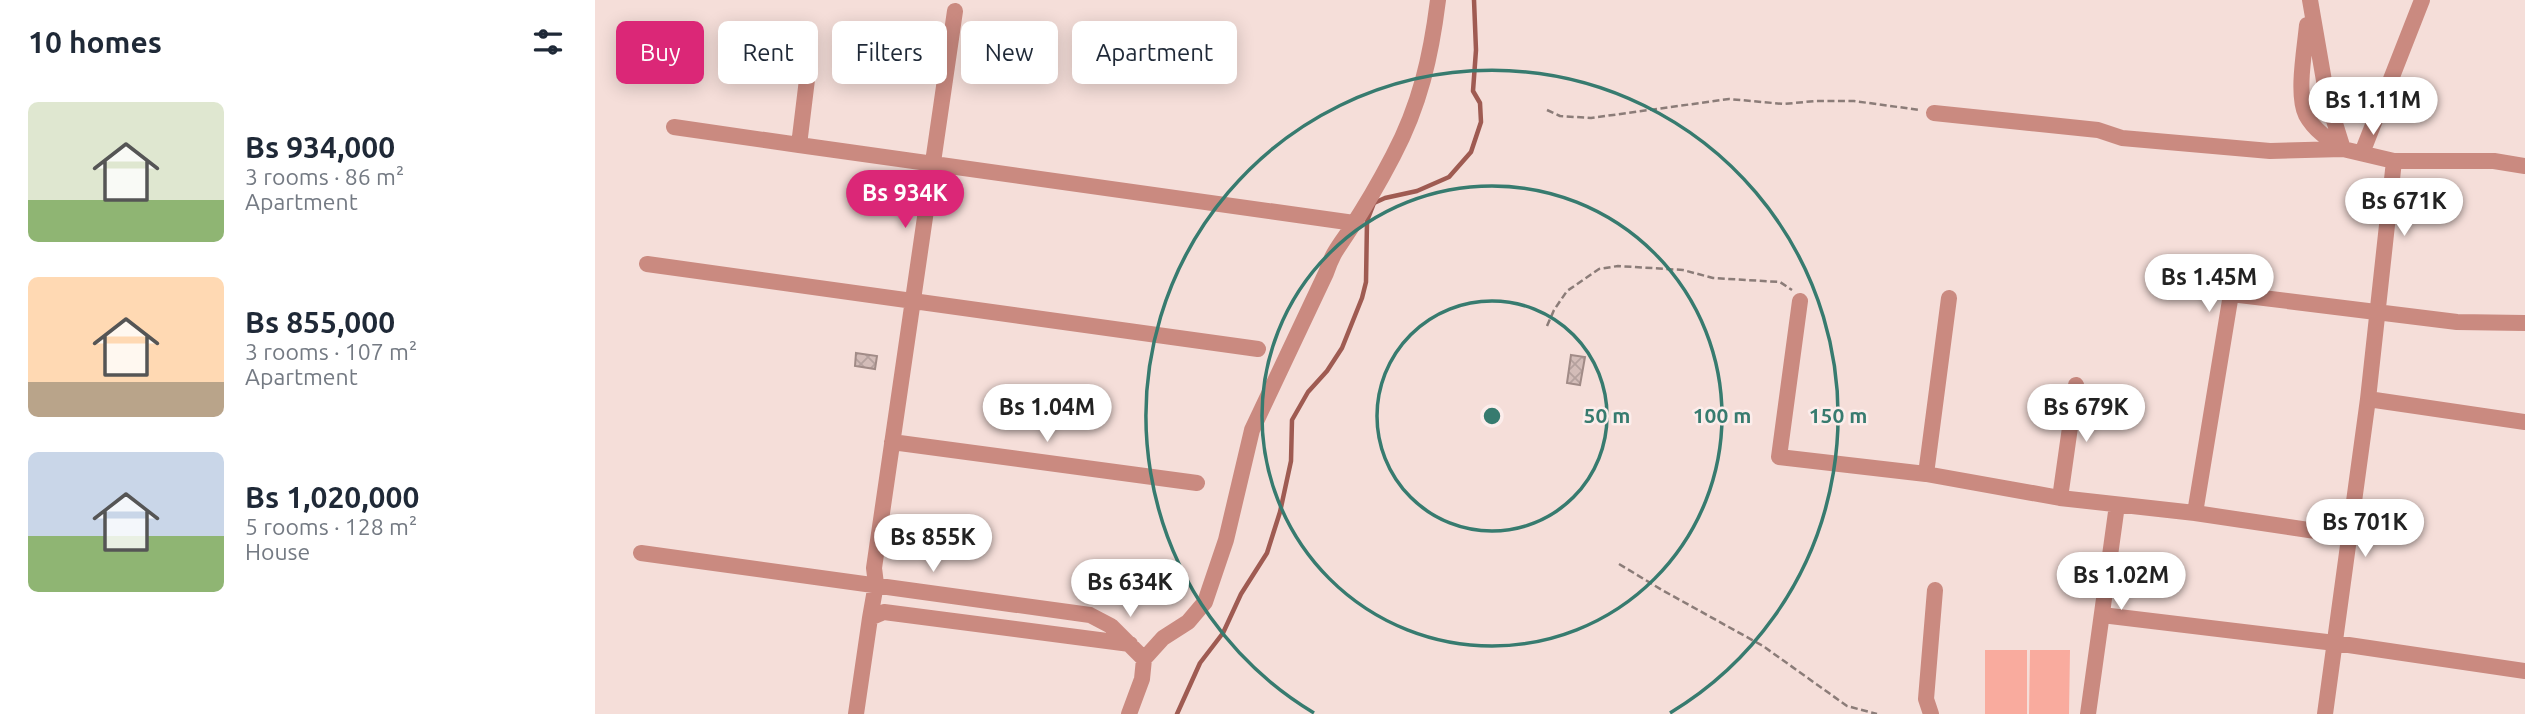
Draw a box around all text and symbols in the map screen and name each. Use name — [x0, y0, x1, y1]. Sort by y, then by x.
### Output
chip: Buy — [616, 21, 704, 84]
chip: Rent — [718, 21, 818, 84]
chip: Filters — [832, 21, 947, 84]
chip: New — [961, 21, 1058, 84]
chip: Apartment — [1072, 21, 1237, 84]
icon: filters — [529, 23, 567, 61]
text: 10 homes — [28, 25, 162, 59]
pin: Bs 1.11M — [2301, 78, 2445, 137]
text: Bs 1.11M — [2325, 87, 2421, 112]
icon: home — [84, 130, 168, 214]
text: Bs 934,000 — [245, 130, 395, 164]
text: 3 rooms · 86 m² — [245, 164, 404, 189]
pin: Bs 934K — [840, 170, 970, 230]
pin: Bs 671K — [2339, 178, 2469, 238]
text: Bs 934K — [862, 180, 948, 205]
text: Bs 671K — [2361, 188, 2447, 213]
text: Apartment — [245, 189, 358, 214]
pin: Bs 1.45M — [2137, 254, 2281, 314]
text: Bs 1.45M — [2161, 264, 2257, 289]
icon: home — [84, 305, 168, 389]
text: Bs 855,000 — [245, 305, 395, 339]
text: 3 rooms · 107 m² — [245, 339, 417, 364]
text: Apartment — [245, 364, 358, 389]
pin: Bs 1.04M — [975, 384, 1119, 444]
pin: Bs 679K — [2021, 384, 2151, 444]
text: Bs 1.04M — [999, 394, 1095, 419]
text: Bs 679K — [2043, 394, 2129, 419]
text: 50 m — [1584, 403, 1630, 427]
text: 100 m — [1693, 403, 1751, 427]
text: 150 m — [1809, 403, 1867, 427]
centre of rings — [1480, 404, 1504, 428]
icon: home — [84, 480, 168, 564]
text: Bs 1,020,000 — [245, 480, 419, 514]
pin: Bs 701K — [2300, 500, 2430, 559]
text: Bs 701K — [2322, 509, 2408, 534]
text: 5 rooms · 128 m² — [245, 514, 417, 539]
pin: Bs 855K — [868, 514, 998, 574]
text: Bs 855K — [890, 524, 976, 549]
text: House — [245, 539, 310, 564]
pin: Bs 1.02M — [2049, 552, 2193, 612]
pin: Bs 634K — [1065, 560, 1195, 619]
text: Bs 1.02M — [2073, 562, 2169, 587]
text: Bs 634K — [1087, 569, 1173, 594]

